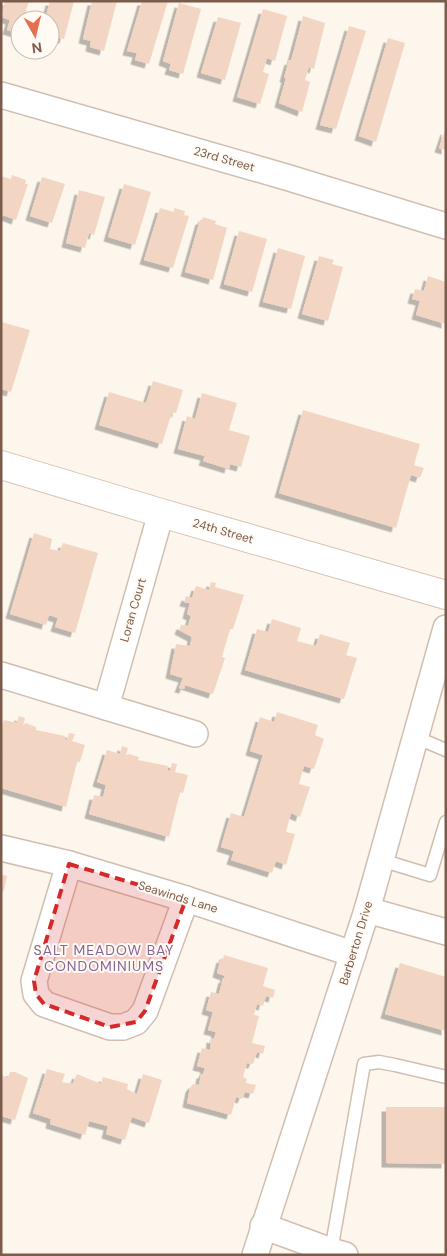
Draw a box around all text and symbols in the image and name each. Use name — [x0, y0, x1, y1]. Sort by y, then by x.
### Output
north arrow — [10, 10, 60, 60]
text: N — [30, 38, 43, 57]
street label: 23rd Street — [192, 143, 257, 175]
street label: 24th Street — [191, 515, 256, 547]
street label: Loran Court — [116, 576, 150, 644]
street label: Seawinds Lane — [136, 877, 220, 917]
street label: Barberton Drive — [336, 899, 376, 987]
district label: SALT MEADOW BAY CONDOMINIUMS — [34, 941, 174, 975]

